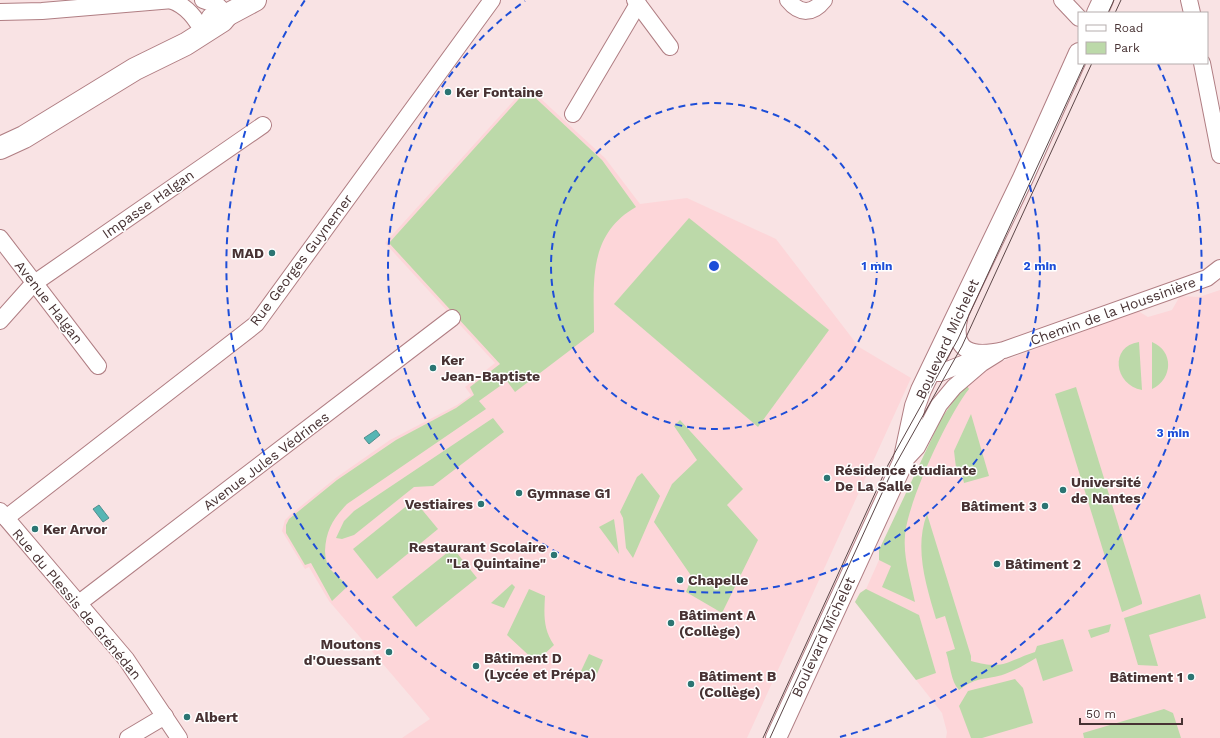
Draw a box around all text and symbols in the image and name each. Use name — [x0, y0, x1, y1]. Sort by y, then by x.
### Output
legend — [1078, 12, 1208, 64]
text: Road — [1114, 21, 1143, 35]
text: Park — [1114, 41, 1140, 55]
place label: Ker Fontaine — [456, 84, 543, 100]
marker: Ker Fontaine — [443, 87, 453, 97]
street label: Impasse Halgan — [99, 166, 197, 242]
street label: Rue Georges Guynemer — [246, 191, 356, 329]
place label: MAD — [232, 245, 264, 261]
marker: MAD — [267, 248, 277, 258]
street label: Avenue Halgan — [12, 257, 86, 347]
centre of rings — [707, 259, 721, 273]
text: 1 min — [862, 259, 892, 273]
text: 2 min — [1024, 259, 1056, 273]
street label: Chemin de la Houssinière — [1028, 274, 1198, 348]
street label: Boulevard Michelet — [912, 276, 982, 402]
place label: Ker Jean-Baptiste — [441, 352, 540, 384]
marker: Ker Jean-Baptiste — [428, 363, 438, 373]
street label: Avenue Jules Védrines — [200, 408, 332, 514]
text: 3 min — [1157, 426, 1189, 440]
place label: Résidence étudiante De La Salle — [835, 462, 976, 494]
marker: Résidence étudiante De La Salle — [822, 473, 832, 483]
place label: Université de Nantes — [1071, 474, 1141, 506]
place label: Gymnase G1 — [527, 485, 611, 501]
marker: Université de Nantes — [1058, 485, 1068, 495]
marker: Gymnase G1 — [514, 488, 524, 498]
place label: Vestiaires — [405, 496, 474, 512]
place label: Bâtiment 3 — [961, 498, 1037, 514]
marker: Vestiaires — [476, 499, 486, 509]
marker: Bâtiment 3 — [1040, 501, 1050, 511]
place label: Ker Arvor — [43, 521, 107, 537]
marker: Ker Arvor — [30, 524, 40, 534]
street label: Rue du Plessis de Grénédan — [9, 525, 145, 683]
place label: Restaurant Scolaire "La Quintaine" — [409, 539, 546, 571]
marker: Restaurant Scolaire "La Quintaine" — [549, 550, 559, 560]
place label: Bâtiment 2 — [1005, 556, 1081, 572]
marker: Bâtiment 2 — [992, 559, 1002, 569]
place label: Chapelle — [688, 572, 748, 588]
street label: Boulevard Michelet — [788, 574, 858, 700]
marker: Chapelle — [675, 575, 685, 585]
place label: Bâtiment A (Collège) — [679, 607, 756, 639]
marker: Bâtiment A (Collège) — [666, 618, 676, 628]
place label: Moutons d'Ouessant — [304, 636, 382, 668]
marker: Moutons d'Ouessant — [384, 647, 394, 657]
place label: Bâtiment D (Lycée et Prépa) — [484, 650, 596, 682]
marker: Bâtiment D (Lycée et Prépa) — [471, 661, 481, 671]
place label: Bâtiment B (Collège) — [699, 668, 777, 700]
place label: Bâtiment 1 — [1109, 669, 1183, 685]
marker: Bâtiment 1 — [1186, 672, 1196, 682]
marker: Bâtiment B (Collège) — [686, 679, 696, 689]
scale bar — [1080, 700, 1182, 726]
text: 50 m — [1086, 707, 1116, 721]
place label: Albert — [195, 709, 238, 725]
marker: Albert — [182, 712, 192, 722]

